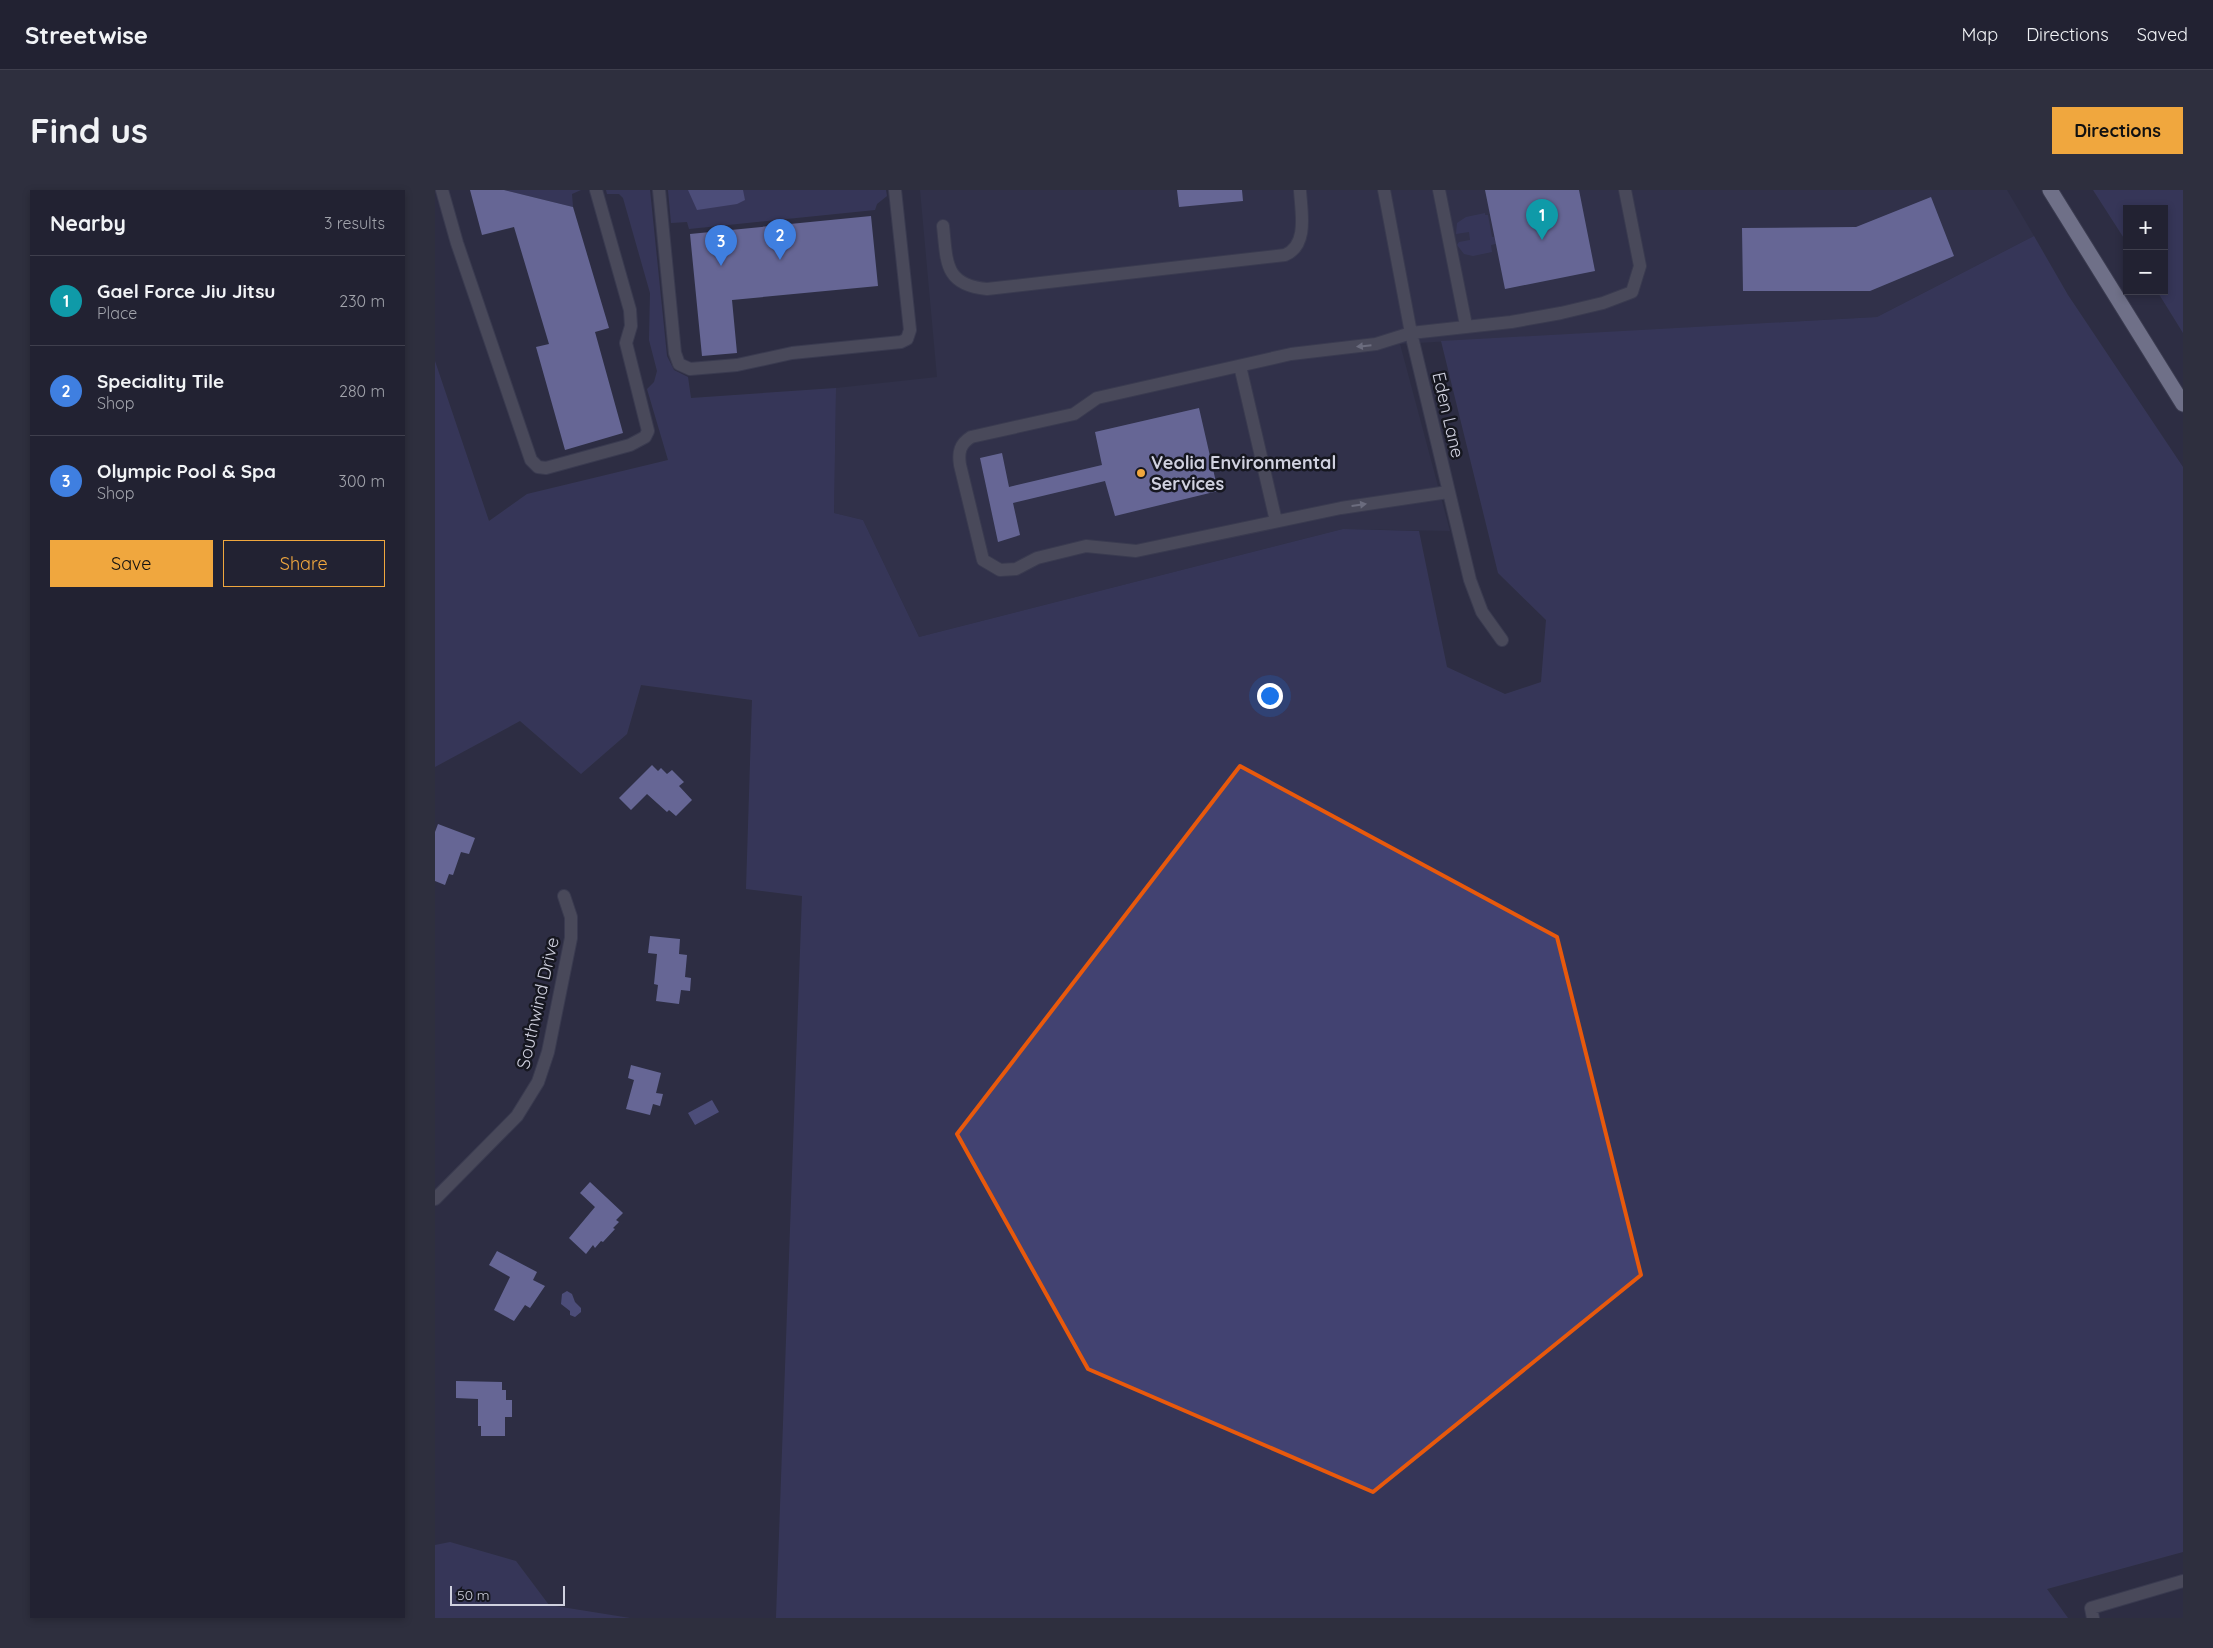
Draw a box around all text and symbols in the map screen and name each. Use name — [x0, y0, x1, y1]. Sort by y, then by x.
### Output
text: Streetwise — [25, 20, 148, 50]
text: Map — [1961, 23, 1998, 46]
text: Directions — [2026, 23, 2109, 46]
text: Saved — [2137, 23, 2188, 46]
button: Directions — [2052, 107, 2183, 154]
text: Find us — [30, 108, 148, 152]
pin: 1 — [1526, 199, 1558, 240]
map controls — [2123, 205, 2168, 295]
button: + — [2123, 205, 2168, 250]
text: Nearby — [50, 210, 126, 236]
text: 3 results — [324, 213, 385, 233]
pin: 2 — [764, 219, 796, 260]
pin: 3 — [705, 225, 737, 266]
button: − — [2123, 250, 2168, 295]
text: Gael Force Jiu Jitsu — [97, 279, 275, 303]
text: 1 — [63, 291, 69, 311]
text: 230 m — [339, 291, 385, 311]
text: Place — [97, 303, 137, 323]
one-way arrow — [1356, 342, 1372, 350]
text: Speciality Tile — [97, 369, 224, 393]
street label: Eden Lane — [1427, 370, 1470, 460]
text: 2 — [61, 381, 71, 401]
text: 280 m — [339, 381, 385, 401]
text: Shop — [97, 393, 134, 413]
place label: Veolia Environmental Services — [1151, 451, 1336, 495]
text: Olympic Pool & Spa — [97, 459, 276, 483]
marker: Veolia Environmental Services — [1135, 467, 1147, 479]
text: 3 — [62, 471, 70, 491]
text: 300 m — [339, 471, 385, 491]
text: Shop — [97, 483, 134, 503]
one-way arrow — [1351, 501, 1367, 509]
button: Save — [50, 540, 213, 587]
button: Share — [223, 540, 385, 587]
your location — [1257, 683, 1283, 709]
street label: Southwind Drive — [511, 935, 564, 1071]
scale bar — [450, 1583, 565, 1606]
text: 50 m — [457, 1586, 490, 1604]

